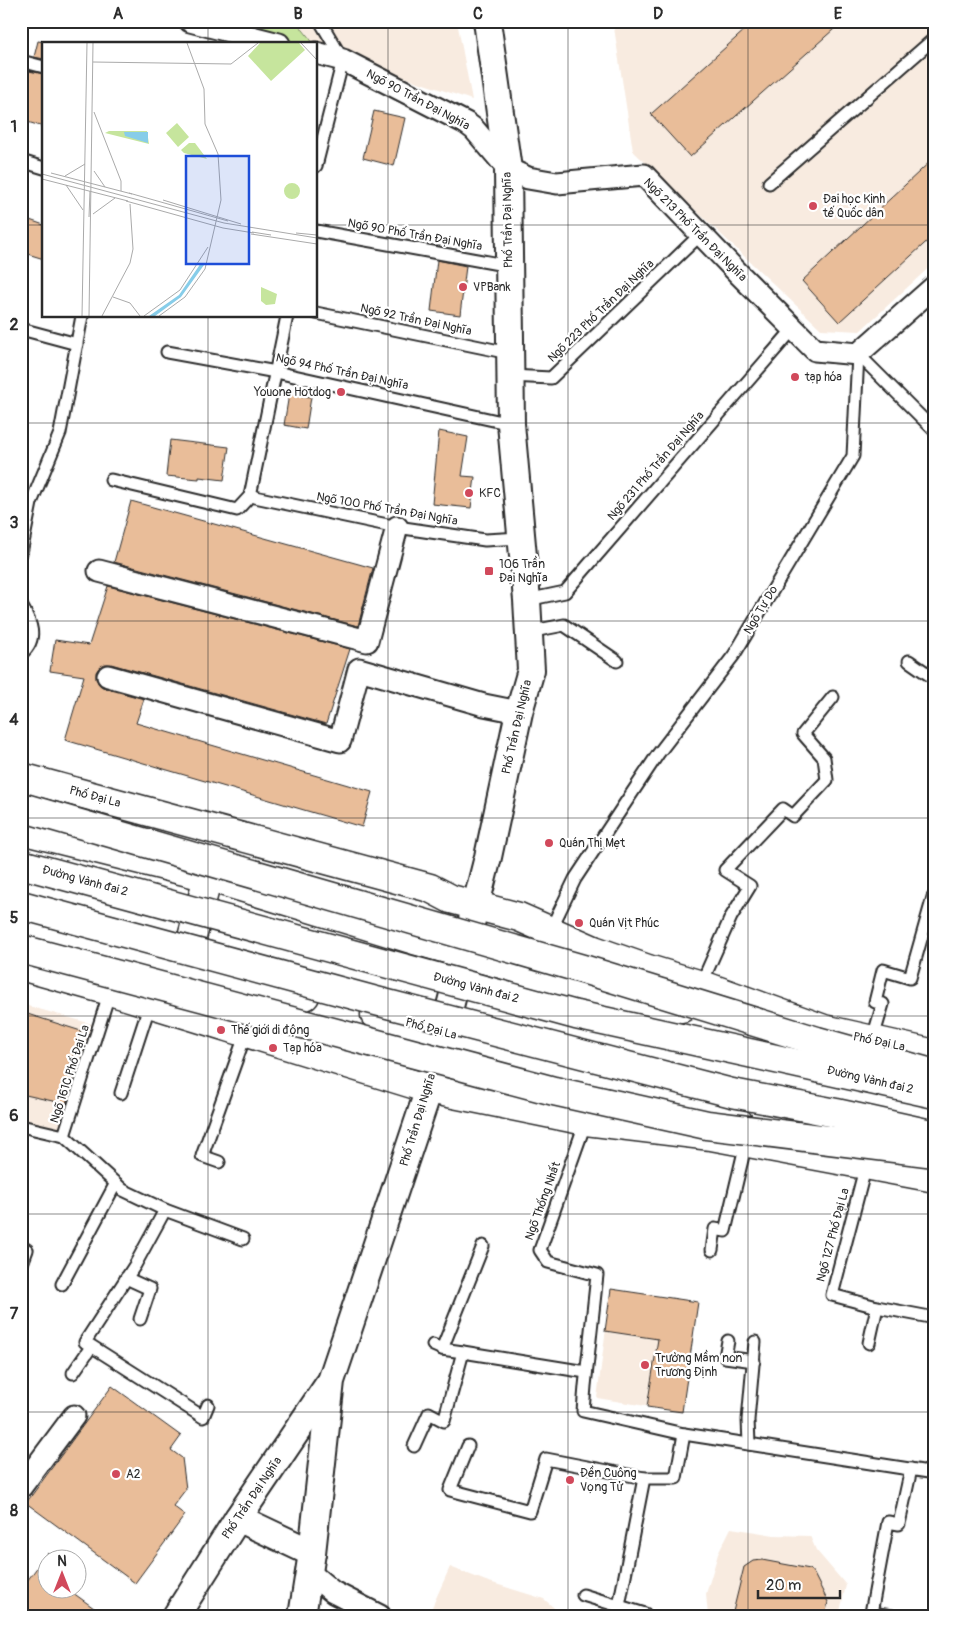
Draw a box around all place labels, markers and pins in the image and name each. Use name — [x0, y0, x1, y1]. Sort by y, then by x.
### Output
place label: Đại học Kinh tế Quốc dân — [822, 192, 885, 221]
marker: Đại học Kinh tế Quốc dân — [807, 200, 819, 212]
place label: VPBank — [473, 280, 511, 295]
marker: VPBank — [457, 281, 469, 293]
place label: tạp hóa — [804, 370, 842, 385]
marker: tạp hóa — [789, 371, 801, 383]
place label: Youone Hotdog — [253, 385, 331, 400]
marker: Youone Hotdog — [335, 386, 347, 398]
place label: KFC — [479, 486, 501, 501]
marker: KFC — [463, 487, 475, 499]
place label: 106 Trần Đại Nghĩa — [499, 555, 548, 586]
marker: 106 Trần Đại Nghĩa — [483, 565, 495, 577]
place label: Quán Thị Mẹt — [559, 836, 625, 851]
marker: Quán Thị Mẹt — [543, 837, 555, 849]
place label: Quán Vịt Phúc — [589, 916, 659, 931]
marker: Quán Vịt Phúc — [573, 917, 585, 929]
place label: Thế giới di động — [231, 1022, 309, 1038]
marker: Thế giới di động — [215, 1024, 227, 1036]
place label: Tạp hóa — [283, 1041, 322, 1056]
marker: Tạp hóa — [267, 1042, 279, 1054]
place label: Trường Mầm non Trương Định — [655, 1349, 742, 1380]
marker: Trường Mầm non Trương Định — [639, 1359, 651, 1371]
place label: Đền Cuông Vọng Tử — [580, 1465, 637, 1495]
place label: A2 — [126, 1467, 141, 1482]
marker: A2 — [110, 1468, 122, 1480]
marker: Đền Cuông Vọng Tử — [564, 1474, 576, 1486]

